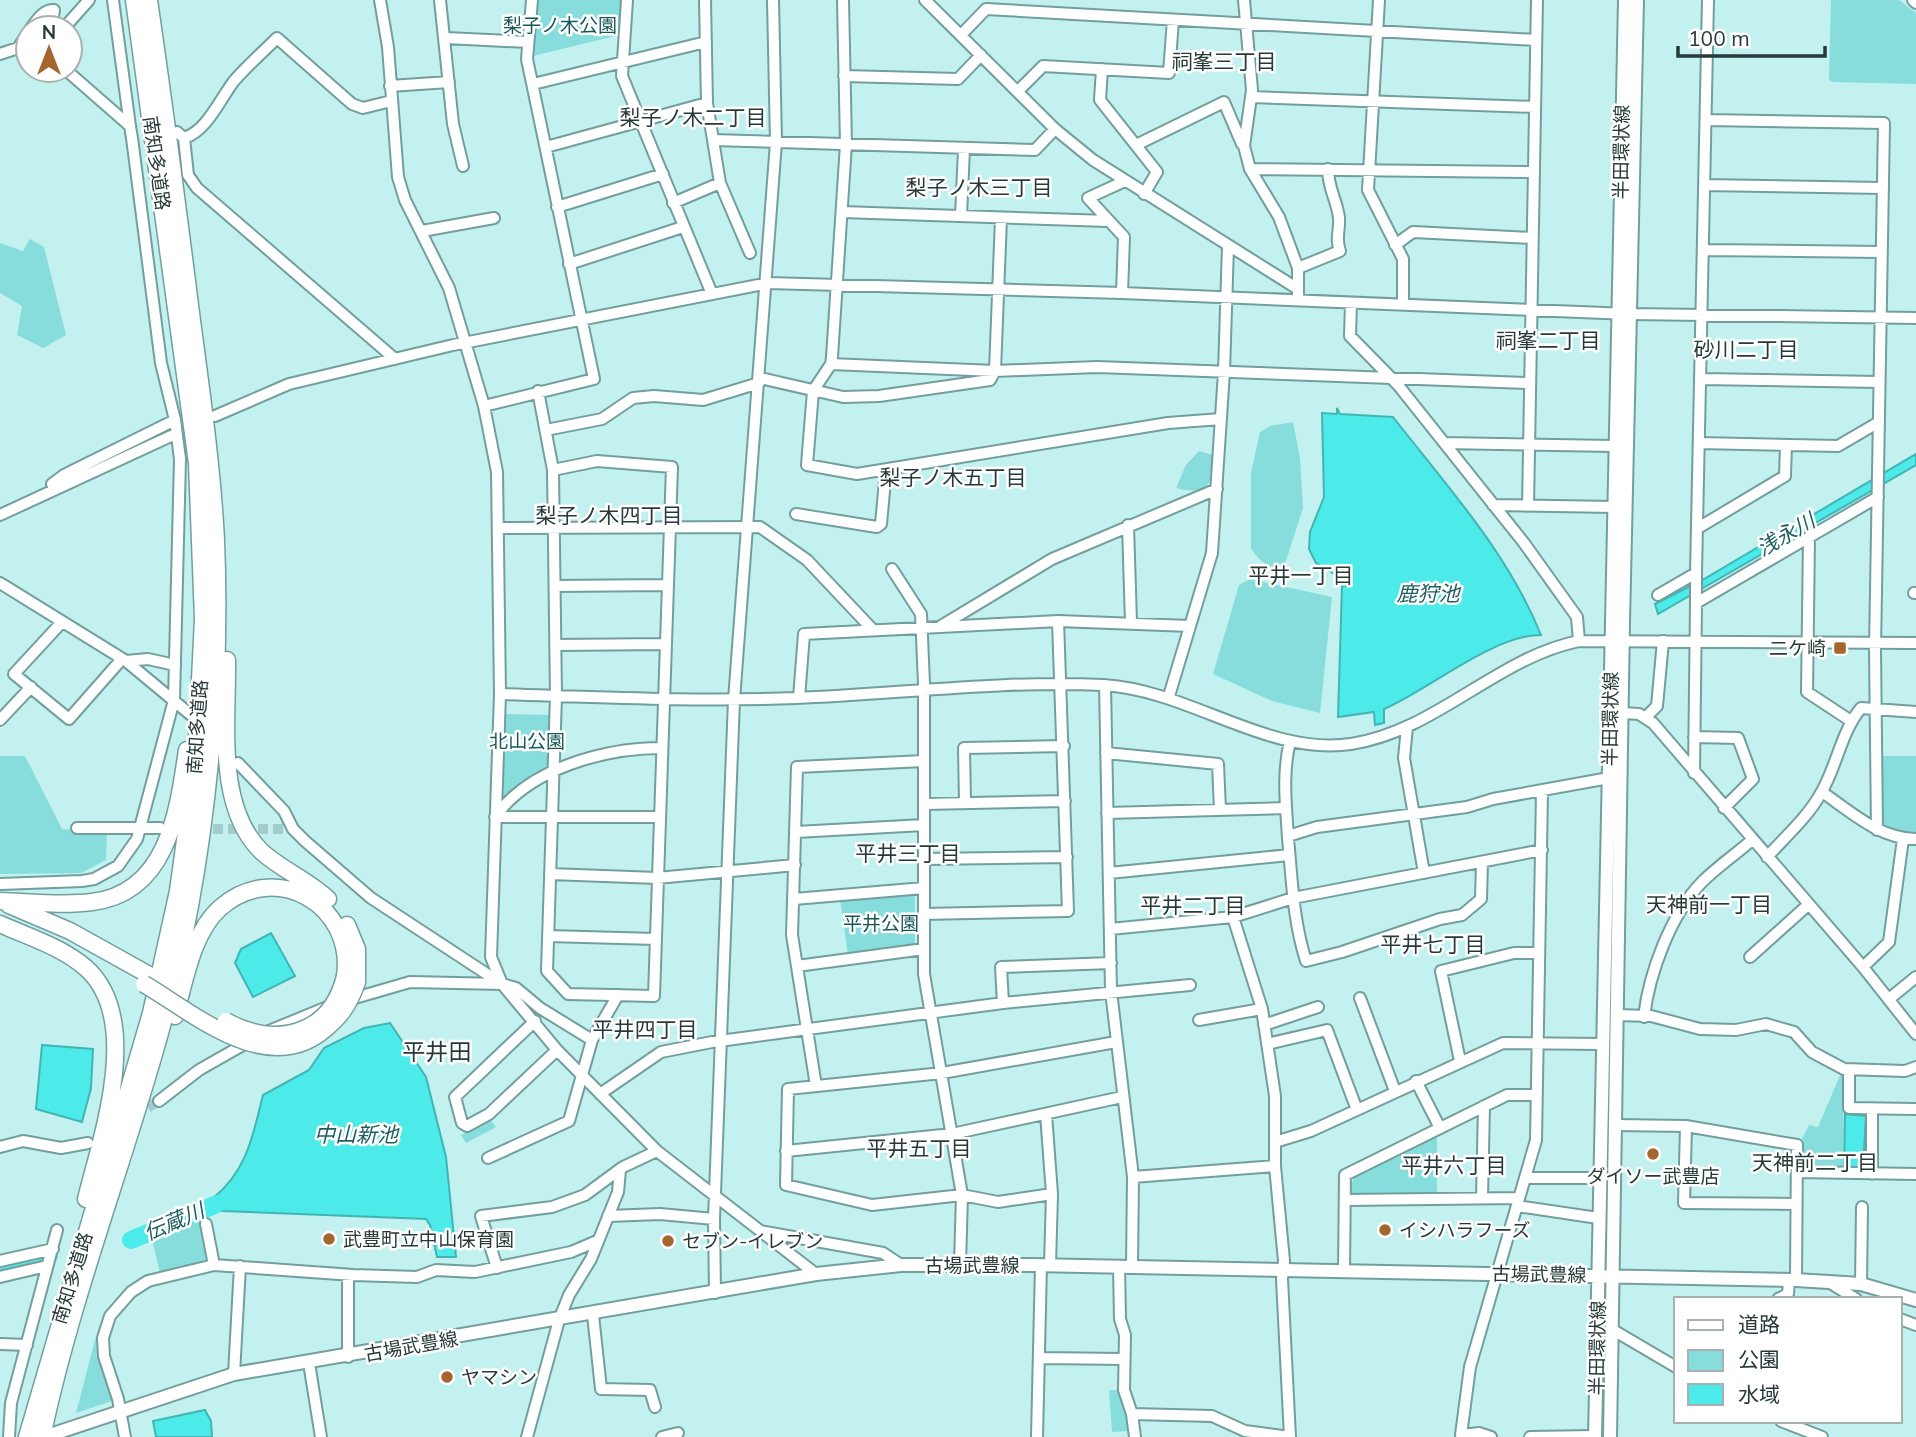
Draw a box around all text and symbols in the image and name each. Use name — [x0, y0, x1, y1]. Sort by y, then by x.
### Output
park label: 梨子ノ木公園 — [503, 13, 617, 37]
north arrow — [14, 14, 84, 84]
scale bar — [1678, 14, 1825, 58]
text: N — [42, 20, 56, 44]
text: 100 m — [1688, 25, 1750, 51]
district label: 祠峯三丁目 — [1172, 48, 1277, 74]
district label: 梨子ノ木二丁目 — [620, 104, 767, 130]
street label: 半田環状線 — [1608, 104, 1634, 200]
street label: 南知多道路 — [139, 114, 175, 212]
district label: 梨子ノ木三丁目 — [906, 174, 1053, 200]
district label: 祠峯二丁目 — [1496, 327, 1601, 353]
district label: 砂川二丁目 — [1694, 336, 1799, 362]
district label: 梨子ノ木五丁目 — [880, 464, 1027, 490]
district label: 梨子ノ木四丁目 — [536, 502, 683, 528]
water label: 浅永川 — [1752, 506, 1821, 561]
district label: 平井一丁目 — [1249, 562, 1354, 588]
water label: 鹿狩池 — [1397, 580, 1461, 606]
place label: 二ケ崎 — [1769, 636, 1826, 660]
marker: 二ケ崎 — [1832, 640, 1848, 656]
street label: 半田環状線 — [1597, 671, 1623, 767]
street label: 南知多道路 — [182, 679, 212, 775]
park label: 北山公園 — [489, 729, 565, 753]
district label: 平井三丁目 — [856, 840, 961, 866]
district label: 天神前一丁目 — [1646, 891, 1772, 917]
district label: 平井二丁目 — [1141, 892, 1246, 918]
park label: 平井公園 — [843, 911, 919, 935]
district label: 平井七丁目 — [1381, 931, 1486, 957]
district label: 平井四丁目 — [593, 1016, 698, 1042]
district label: 平井田 — [403, 1037, 472, 1066]
water label: 中山新池 — [314, 1121, 400, 1147]
district label: 平井五丁目 — [867, 1135, 972, 1161]
marker: ダイソー武豊店 — [1645, 1146, 1661, 1162]
district label: 天神前二丁目 — [1752, 1149, 1878, 1175]
district label: 平井六丁目 — [1402, 1152, 1507, 1178]
place label: ダイソー武豊店 — [1586, 1164, 1720, 1188]
water label: 伝蔵川 — [140, 1196, 210, 1245]
place label: イシハラフーズ — [1399, 1218, 1530, 1242]
marker: イシハラフーズ — [1377, 1222, 1393, 1238]
place label: 武豊町立中山保育園 — [343, 1227, 514, 1251]
street label: 南知多道路 — [47, 1229, 97, 1327]
place label: セブン-イレブン — [682, 1229, 823, 1253]
marker: 武豊町立中山保育園 — [321, 1231, 337, 1247]
marker: セブン-イレブン — [660, 1233, 676, 1249]
street label: 古場武豊線 — [924, 1253, 1020, 1277]
street label: 古場武豊線 — [1491, 1261, 1587, 1287]
legend — [1674, 1297, 1902, 1423]
street label: 半田環状線 — [1584, 1300, 1610, 1396]
text: 道路 — [1738, 1311, 1780, 1337]
street label: 古場武豊線 — [362, 1326, 460, 1366]
text: 公園 — [1738, 1346, 1780, 1372]
place label: ヤマシン — [461, 1365, 537, 1389]
marker: ヤマシン — [439, 1369, 455, 1385]
text: 水域 — [1738, 1381, 1780, 1407]

